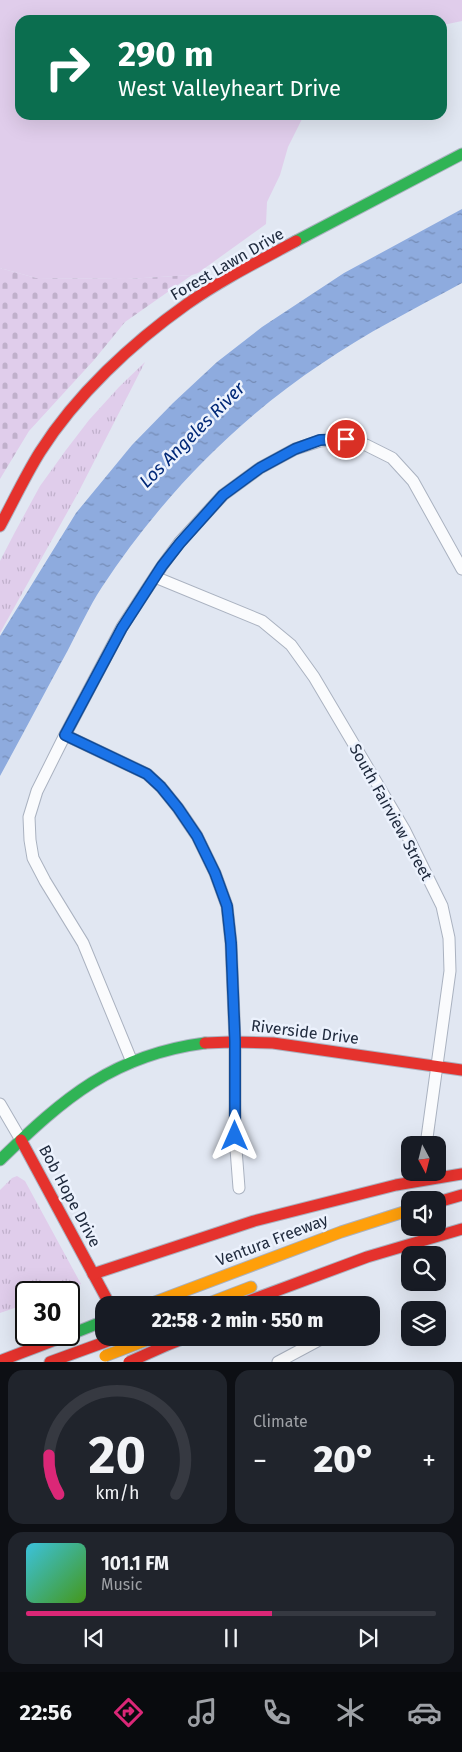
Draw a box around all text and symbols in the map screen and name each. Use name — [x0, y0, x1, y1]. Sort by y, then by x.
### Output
text: 290 m — [118, 33, 214, 75]
icon: right — [35, 35, 100, 100]
text: West Valleyheart Drive — [118, 75, 341, 102]
street label: Forest Lawn Drive — [167, 224, 287, 304]
water label: Los Angeles River — [135, 377, 250, 492]
pin — [325, 418, 367, 460]
icon: arrive — [332, 425, 360, 453]
street label: South Fairview Street — [346, 740, 437, 884]
street label: Riverside Drive — [250, 1016, 360, 1048]
position arrow — [208, 1109, 260, 1161]
north arrow — [401, 1136, 446, 1181]
map controls — [401, 1136, 446, 1346]
street label: Bob Hope Drive — [35, 1142, 105, 1250]
button: sound — [401, 1191, 446, 1236]
street label: Ventura Freeway — [213, 1210, 331, 1270]
button: search — [401, 1246, 446, 1291]
speed limit sign: 30 — [15, 1281, 80, 1346]
button: layers — [401, 1301, 446, 1346]
text: 22:58 · 2 min · 550 m — [152, 1309, 323, 1332]
text: Climate — [253, 1412, 308, 1431]
text: 20 — [89, 1424, 146, 1487]
text: 20° — [313, 1436, 376, 1482]
text: − — [253, 1444, 267, 1477]
text: + — [422, 1444, 436, 1477]
text: km/h — [95, 1482, 140, 1504]
text: 101.1 FM — [101, 1552, 169, 1575]
text: Music — [101, 1575, 142, 1594]
icon: previous — [80, 1624, 108, 1652]
icon: pause — [217, 1624, 245, 1652]
icon: next — [354, 1624, 382, 1652]
icon: directions — [111, 1695, 146, 1730]
icon: music — [185, 1695, 220, 1730]
icon: phone — [259, 1695, 294, 1730]
icon: climate — [333, 1695, 368, 1730]
icon: car — [407, 1695, 442, 1730]
text: 22:56 — [20, 1699, 72, 1726]

